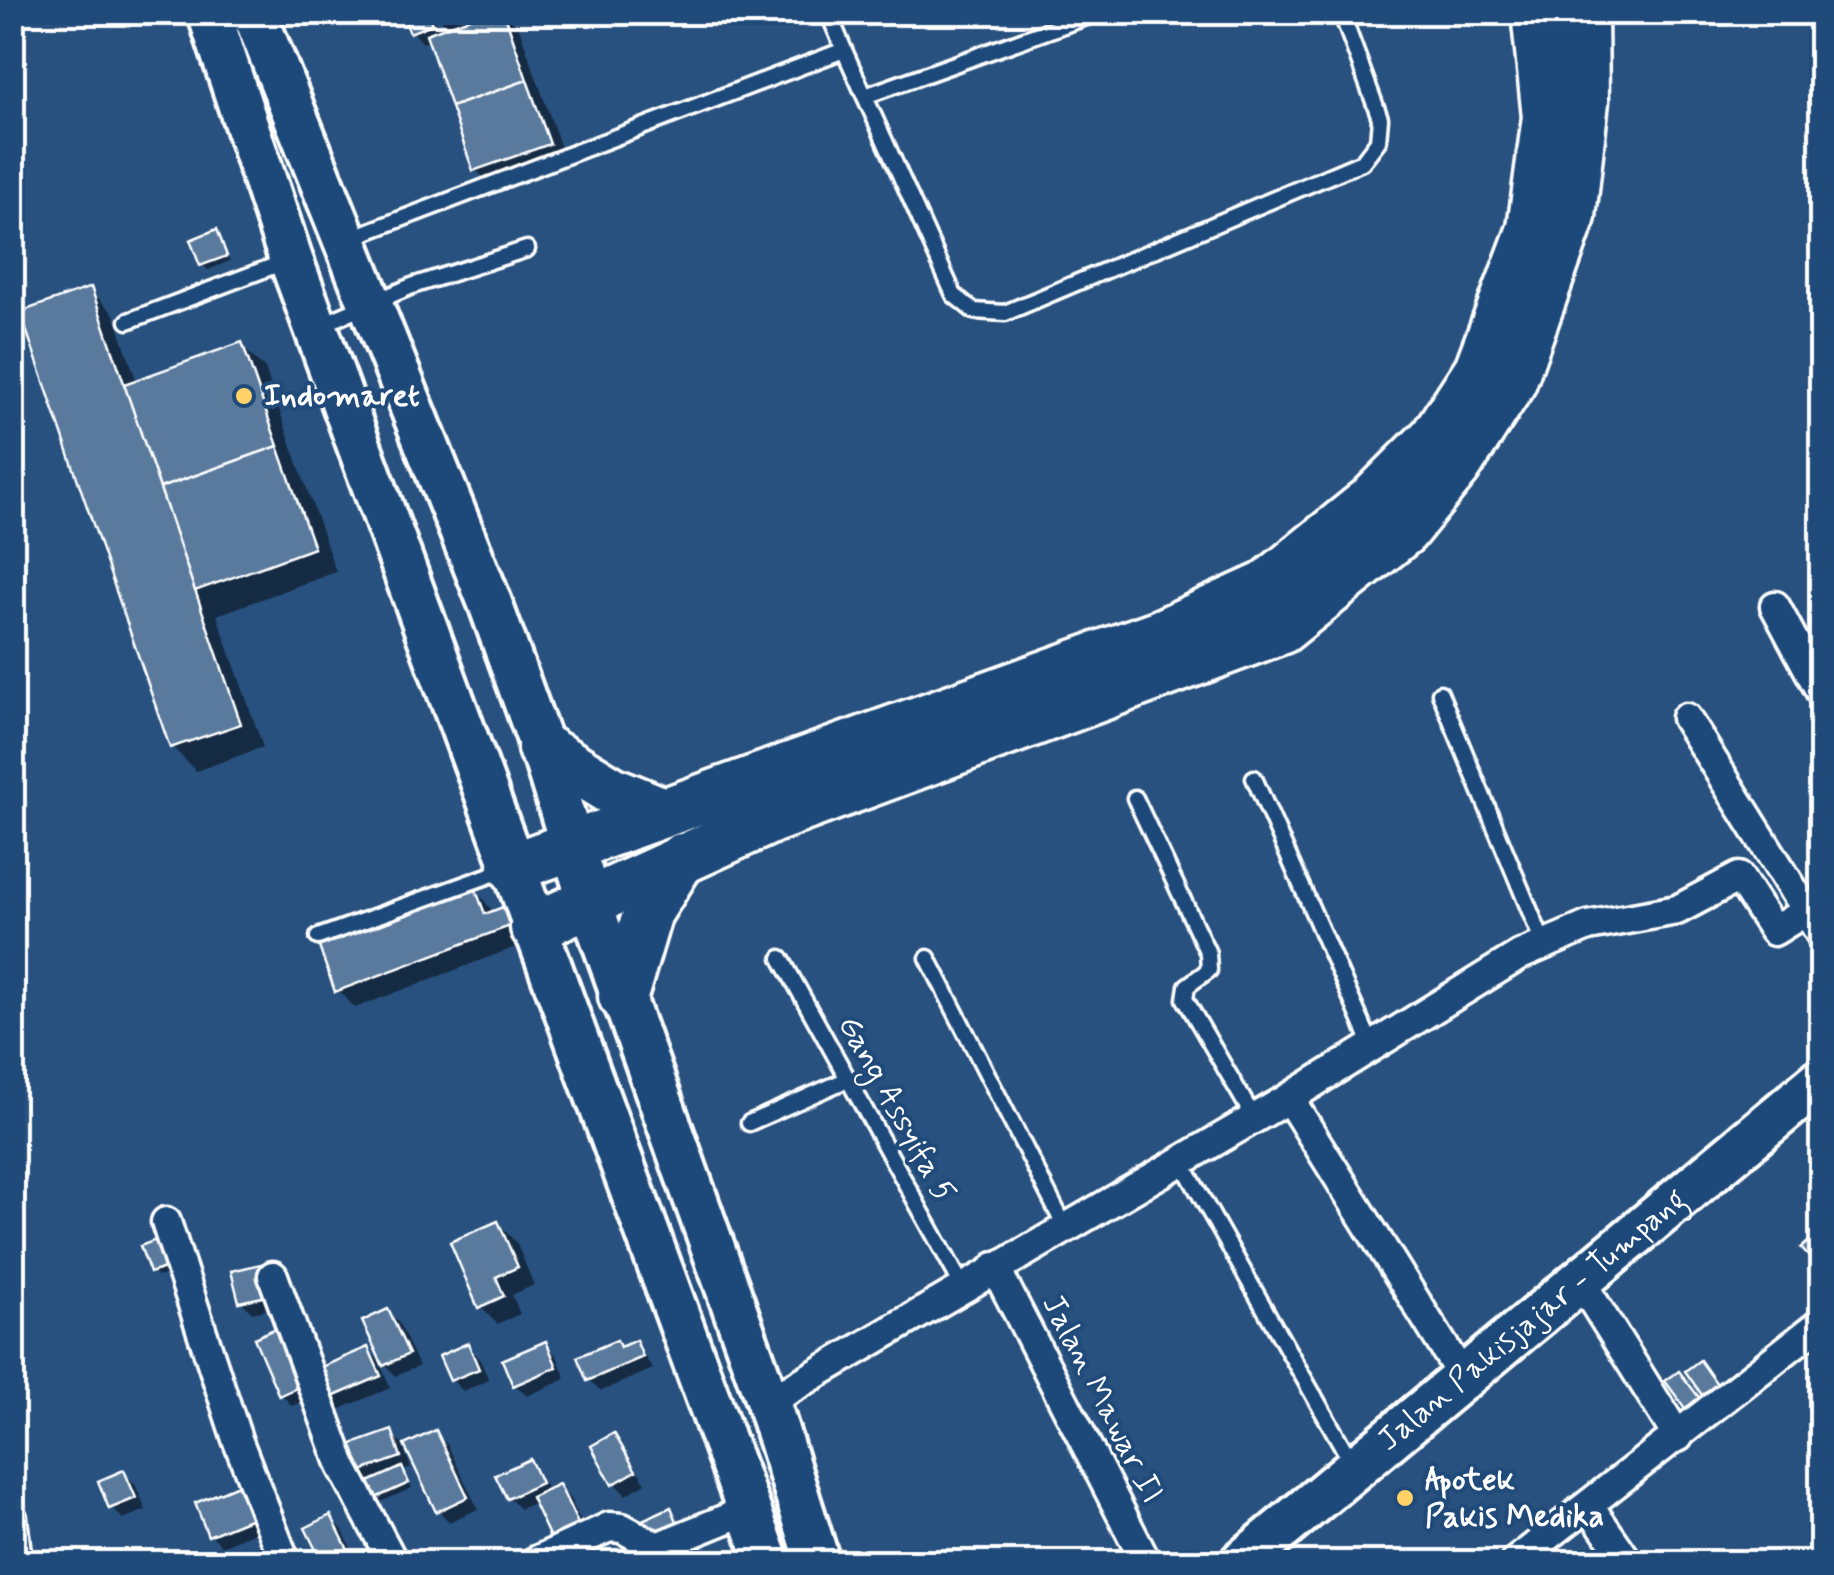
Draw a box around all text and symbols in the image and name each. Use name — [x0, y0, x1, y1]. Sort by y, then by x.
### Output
place label: Indomaret — [264, 375, 420, 417]
marker: Indomaret — [233, 385, 255, 407]
street label: Gang Assyifa 5 — [826, 1008, 965, 1211]
street label: Jalan Pakisjajar - Tumpang — [1369, 1179, 1698, 1461]
street label: Jalan Mawar II — [1031, 1288, 1173, 1510]
place label: Apotek Pakis Medika — [1425, 1459, 1604, 1538]
marker: Apotek Pakis Medika — [1394, 1487, 1416, 1509]

